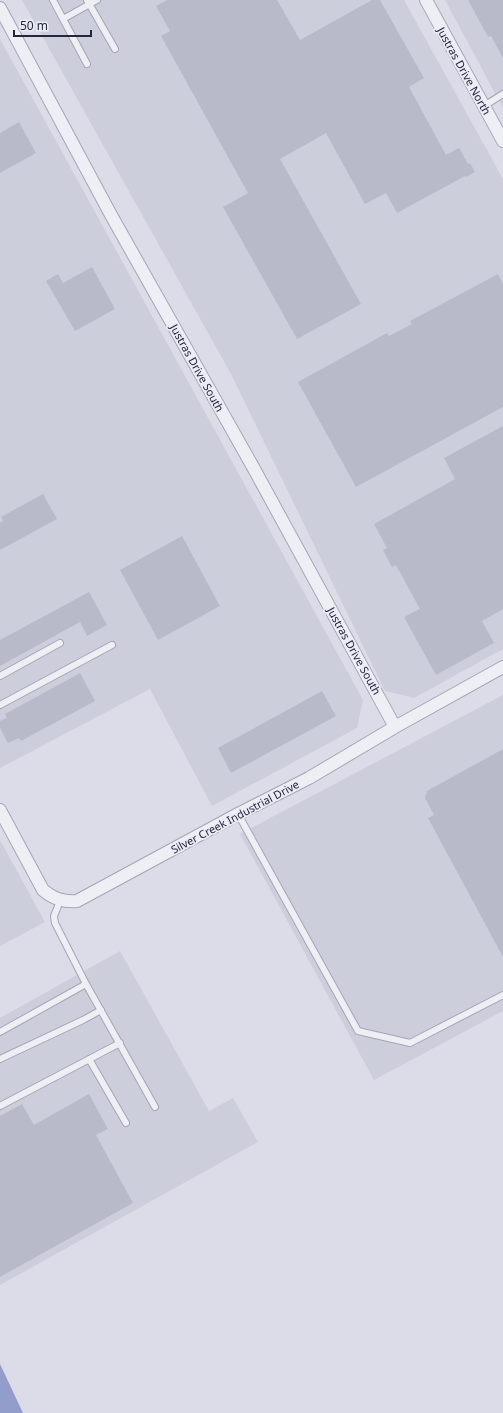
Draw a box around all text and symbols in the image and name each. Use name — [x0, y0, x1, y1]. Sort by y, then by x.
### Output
scale bar — [14, 12, 91, 38]
text: 50 m — [20, 17, 48, 34]
street label: Justras Drive North — [434, 23, 495, 117]
street label: Justras Drive South — [167, 320, 228, 414]
street label: Justras Drive South — [324, 603, 385, 697]
street label: Silver Creek Industrial Drive — [168, 776, 301, 857]

